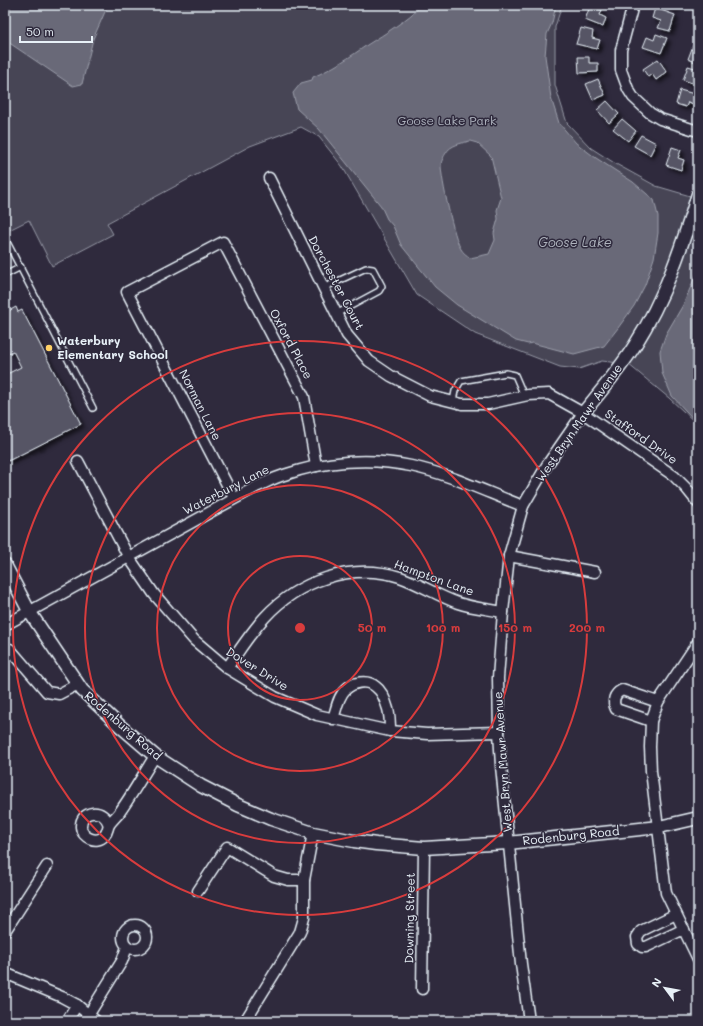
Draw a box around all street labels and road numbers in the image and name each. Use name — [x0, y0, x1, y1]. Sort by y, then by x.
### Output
street label: Dorchester Court — [305, 233, 368, 332]
street label: Oxford Place — [267, 306, 317, 381]
street label: West Bryn Mawr Avenue — [531, 360, 625, 485]
street label: Norman Lane — [176, 366, 226, 443]
street label: Stafford Drive — [602, 405, 681, 467]
street label: Waterbury Lane — [180, 460, 271, 518]
street label: Hampton Lane — [392, 555, 476, 599]
street label: Dover Drive — [223, 643, 292, 694]
street label: Rodenburg Road — [82, 687, 166, 763]
street label: West Bryn Mawr Avenue — [489, 691, 515, 833]
street label: Rodenburg Road — [522, 822, 621, 848]
street label: Downing Street — [400, 873, 418, 963]

